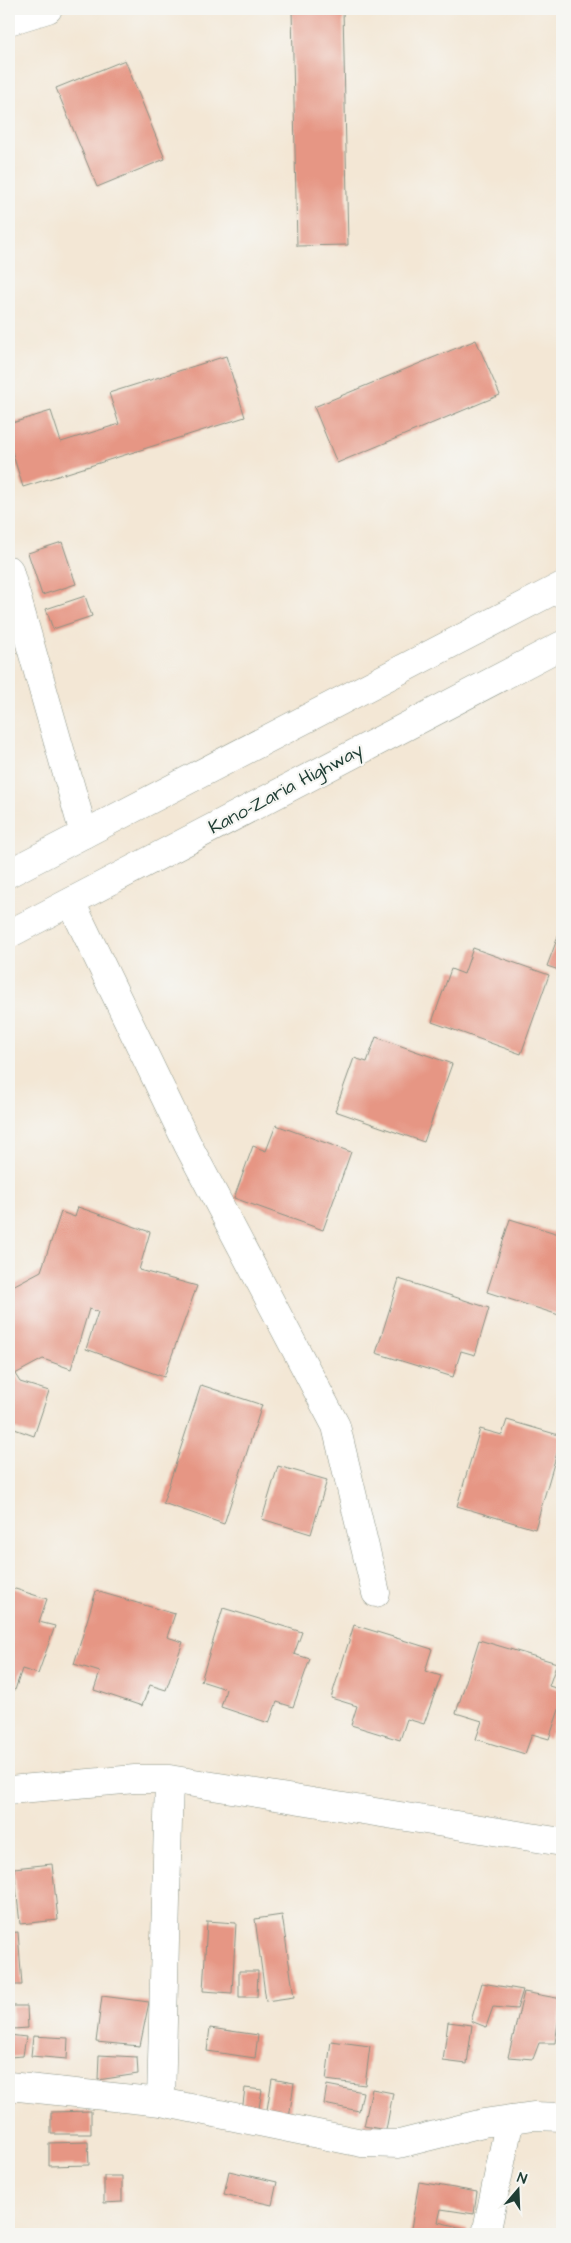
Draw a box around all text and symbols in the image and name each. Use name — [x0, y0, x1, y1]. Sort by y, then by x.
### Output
street label: Kano-Zaria Highway — [204, 737, 369, 842]
north arrow — [494, 2166, 544, 2216]
text: N — [514, 2168, 530, 2190]

